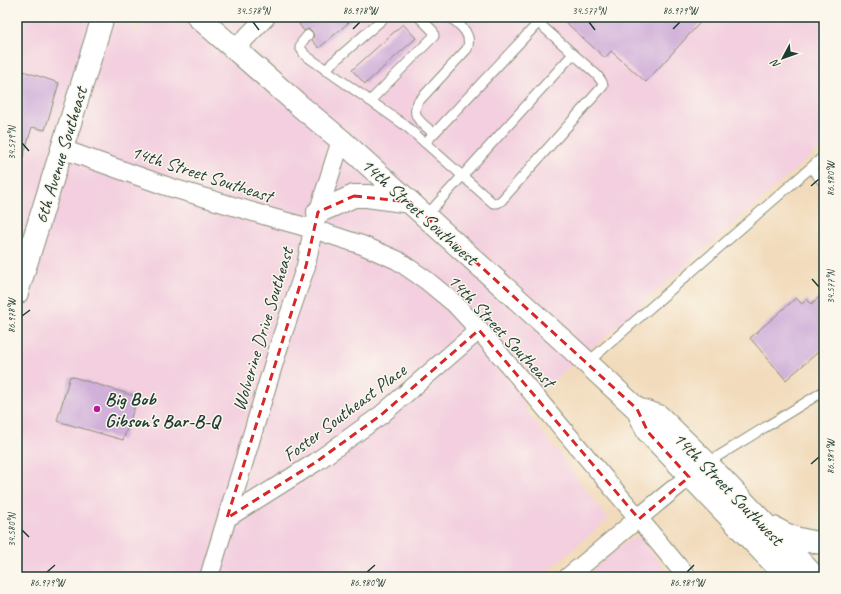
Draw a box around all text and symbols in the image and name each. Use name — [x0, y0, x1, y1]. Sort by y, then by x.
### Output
text: 34.578°N — [236, 4, 272, 17]
text: 86.978°W — [343, 4, 379, 17]
text: 34.577°N — [572, 4, 608, 17]
text: 86.979°W — [663, 4, 699, 17]
north arrow — [763, 38, 803, 78]
text: N — [767, 56, 783, 72]
street label: 6th Avenue Southeast — [29, 83, 94, 226]
text: 34.579°N — [5, 124, 18, 160]
street label: 14th Street Southeast — [128, 140, 278, 209]
street label: 14th Street Southwest — [356, 153, 484, 272]
text: 86.980°W — [824, 160, 837, 196]
street label: Wolverine Drive Southeast — [227, 243, 300, 414]
text: 34.577°N — [824, 268, 837, 304]
street label: 14th Street Southeast — [442, 269, 562, 395]
text: 86.978°W — [5, 297, 18, 333]
street label: Foster Southeast Place — [278, 358, 412, 467]
place label: Big Bob Gibson's Bar-B-Q — [105, 387, 222, 433]
marker: Big Bob Gibson's Bar-B-Q — [92, 404, 102, 414]
street label: 14th Street Southwest — [668, 427, 790, 552]
text: 86.981°W — [824, 438, 837, 474]
text: 34.580°N — [5, 511, 18, 547]
text: 86.979°W — [30, 576, 66, 589]
text: 86.980°W — [350, 576, 386, 589]
text: 86.981°W — [670, 576, 706, 589]

